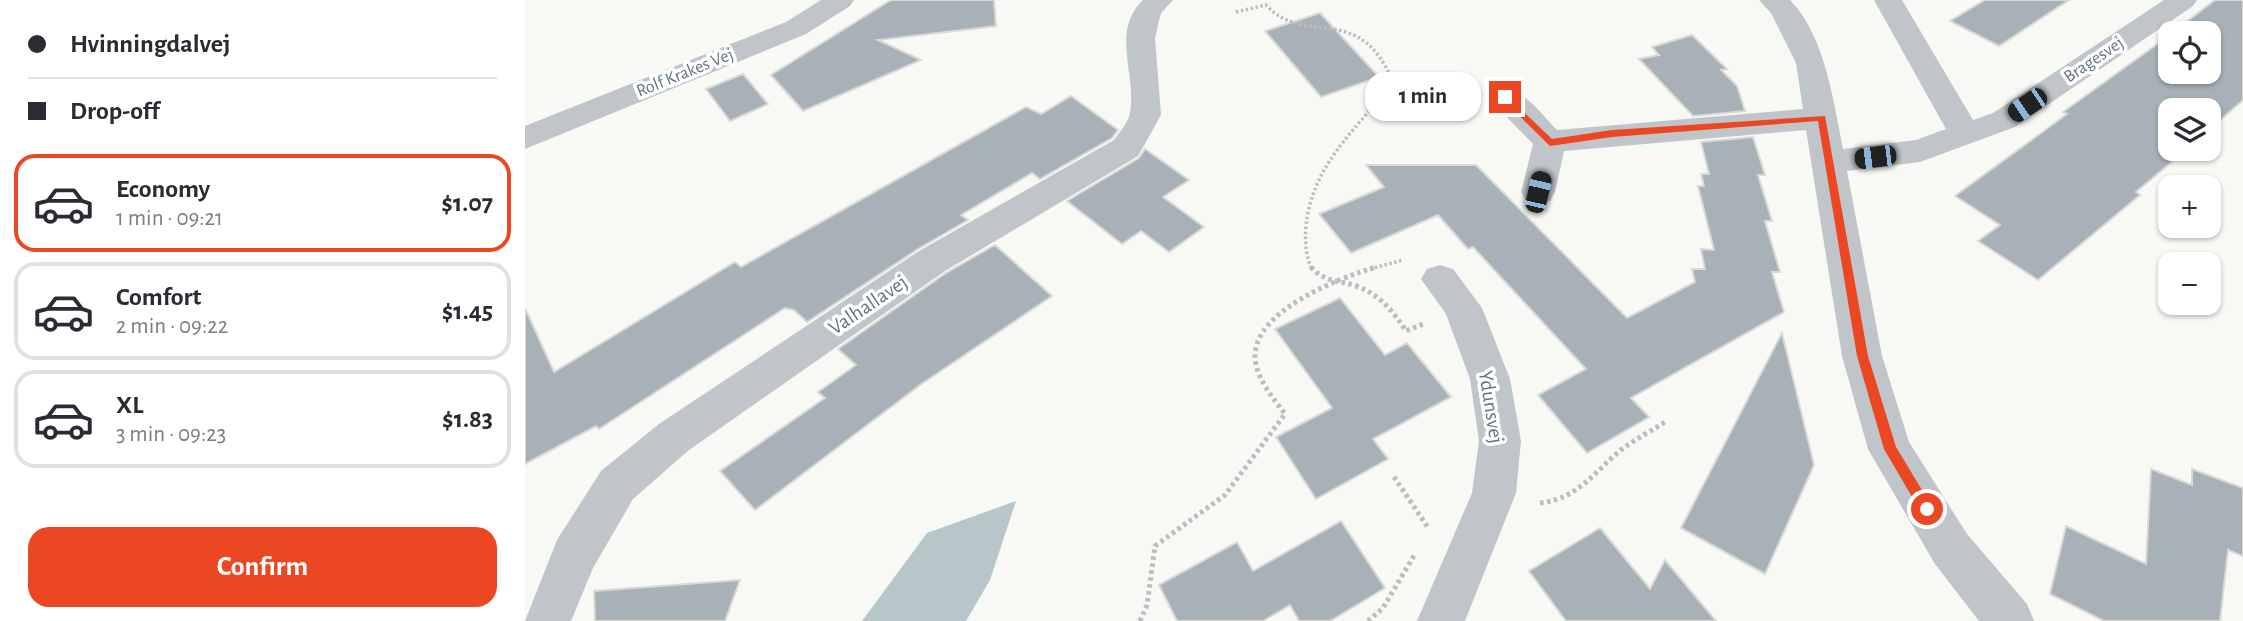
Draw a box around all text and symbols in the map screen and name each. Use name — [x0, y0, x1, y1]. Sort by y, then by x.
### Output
map controls — [2158, 21, 2221, 315]
button: locate — [2158, 21, 2221, 84]
text: Hvinningdalvej — [70, 31, 231, 57]
street label: Bragesvej — [2061, 34, 2127, 86]
street label: Rolf Krakes Vej — [634, 45, 736, 101]
callout: 1 min — [1365, 72, 1481, 122]
route end — [1489, 81, 1521, 113]
text: 1 min — [1399, 85, 1447, 108]
car — [2004, 85, 2051, 125]
text: Drop-off — [70, 98, 159, 124]
button: layers — [2158, 98, 2221, 161]
car — [1853, 144, 1898, 170]
car — [1524, 169, 1553, 215]
icon: car — [32, 172, 95, 235]
button: + — [2158, 175, 2221, 238]
text: Economy — [116, 176, 210, 202]
text: $1.07 — [441, 190, 493, 216]
text: 1 min · 09:21 — [116, 207, 223, 230]
button: − — [2158, 252, 2221, 315]
street label: Valhallavej — [825, 271, 911, 339]
icon: car — [32, 280, 95, 343]
text: Comfort — [116, 284, 201, 310]
text: $1.45 — [442, 298, 493, 324]
text: 2 min · 09:22 — [116, 315, 228, 338]
street label: Ydunsvej — [1475, 369, 1507, 445]
icon: car — [32, 388, 95, 451]
text: XL — [116, 392, 143, 418]
text: $1.83 — [442, 406, 493, 432]
text: 3 min · 09:23 — [116, 423, 226, 446]
route start — [1911, 493, 1943, 525]
button: Confirm — [28, 527, 497, 607]

